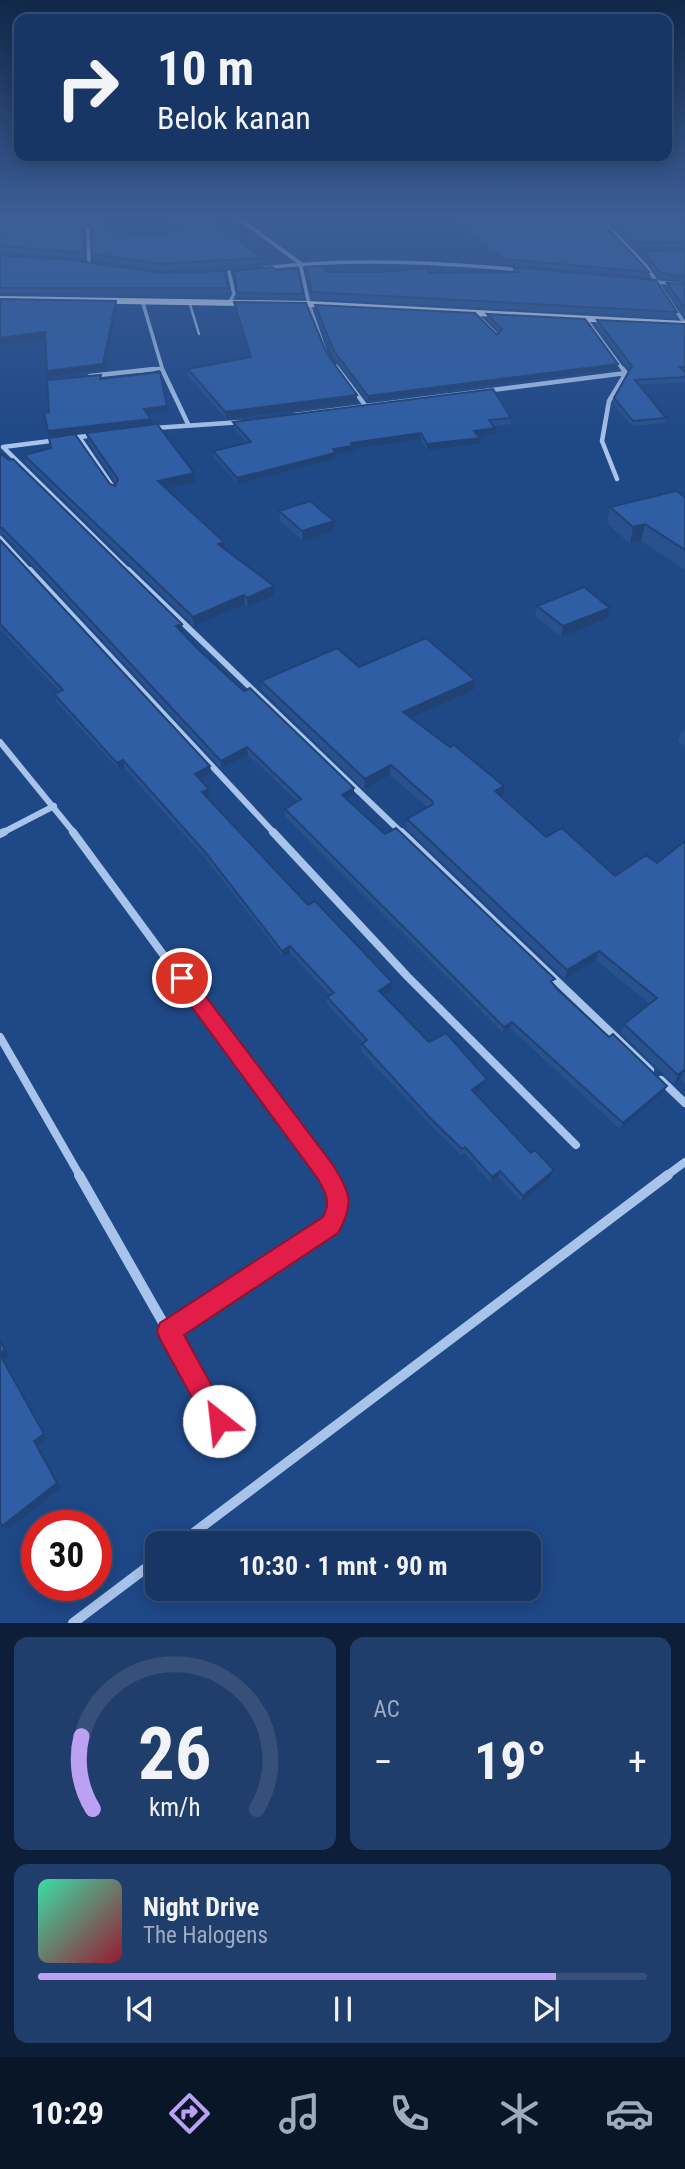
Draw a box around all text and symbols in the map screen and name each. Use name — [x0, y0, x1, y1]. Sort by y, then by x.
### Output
text: 10 m — [157, 40, 254, 97]
icon: right — [42, 42, 133, 133]
text: Belok kanan — [157, 99, 311, 137]
pin — [152, 948, 212, 1008]
icon: arrive — [163, 959, 201, 997]
position arrow — [182, 1384, 256, 1458]
speed limit sign: 30 — [21, 1510, 112, 1601]
text: 10:30 · 1 mnt · 90 m — [238, 1551, 448, 1581]
text: AC — [374, 1696, 400, 1723]
text: 26 — [138, 1712, 212, 1798]
text: 19° — [474, 1731, 547, 1792]
text: − — [374, 1740, 393, 1784]
text: + — [628, 1740, 647, 1784]
text: km/h — [149, 1793, 200, 1822]
text: Night Drive — [143, 1892, 259, 1922]
text: The Halogens — [143, 1922, 268, 1949]
icon: previous — [121, 1990, 159, 2028]
icon: pause — [324, 1990, 362, 2028]
icon: next — [527, 1990, 565, 2028]
icon: directions — [165, 2089, 214, 2138]
icon: music — [275, 2089, 324, 2138]
icon: phone — [385, 2089, 434, 2138]
icon: climate — [495, 2089, 544, 2138]
icon: car — [605, 2089, 654, 2138]
text: 10:29 — [31, 2094, 104, 2132]

